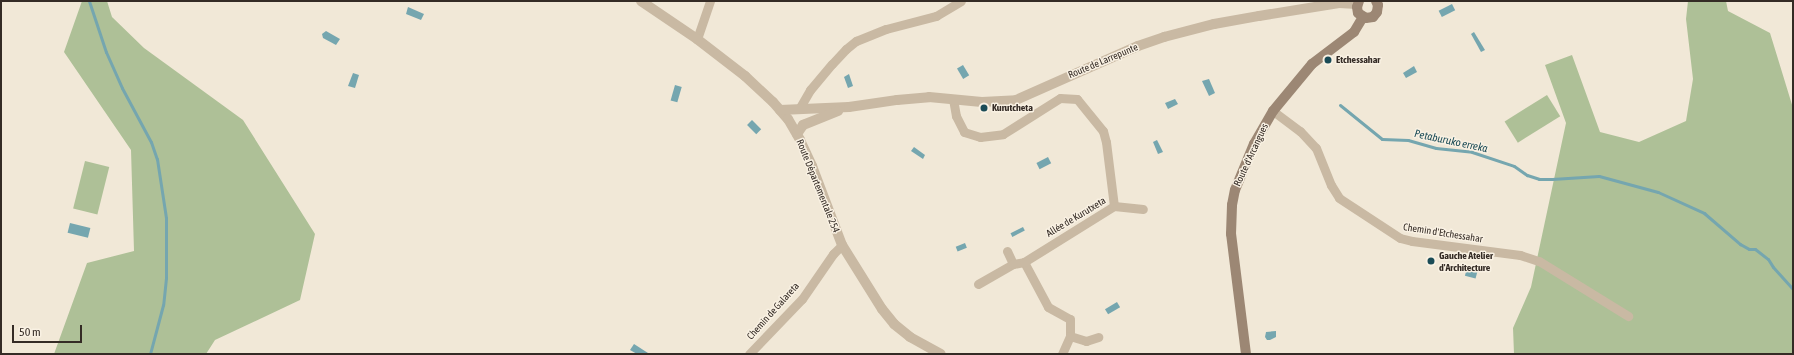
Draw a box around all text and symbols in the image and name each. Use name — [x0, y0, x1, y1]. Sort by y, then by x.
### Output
street label: Route de Larrepunte — [1066, 41, 1140, 81]
place label: Etchessahar — [1336, 54, 1380, 66]
marker: Etchessahar — [1323, 55, 1333, 65]
place label: Kurutcheta — [992, 102, 1033, 114]
marker: Kurutcheta — [979, 103, 989, 113]
street label: Route d'Arcangues — [1231, 122, 1271, 188]
water label: Petaburuko erreka — [1413, 127, 1489, 155]
street label: Route Départementale 254 — [794, 138, 842, 234]
street label: Allée de Kurutxeta — [1044, 194, 1108, 240]
street label: Chemin d'Etchessahar — [1402, 221, 1484, 245]
place label: Gauche Atelier d'Architecture — [1439, 249, 1493, 272]
marker: Gauche Atelier d'Architecture — [1426, 256, 1436, 266]
street label: Chemin de Galareta — [744, 280, 802, 342]
scale bar — [14, 317, 84, 343]
text: 50 m — [19, 325, 41, 339]

